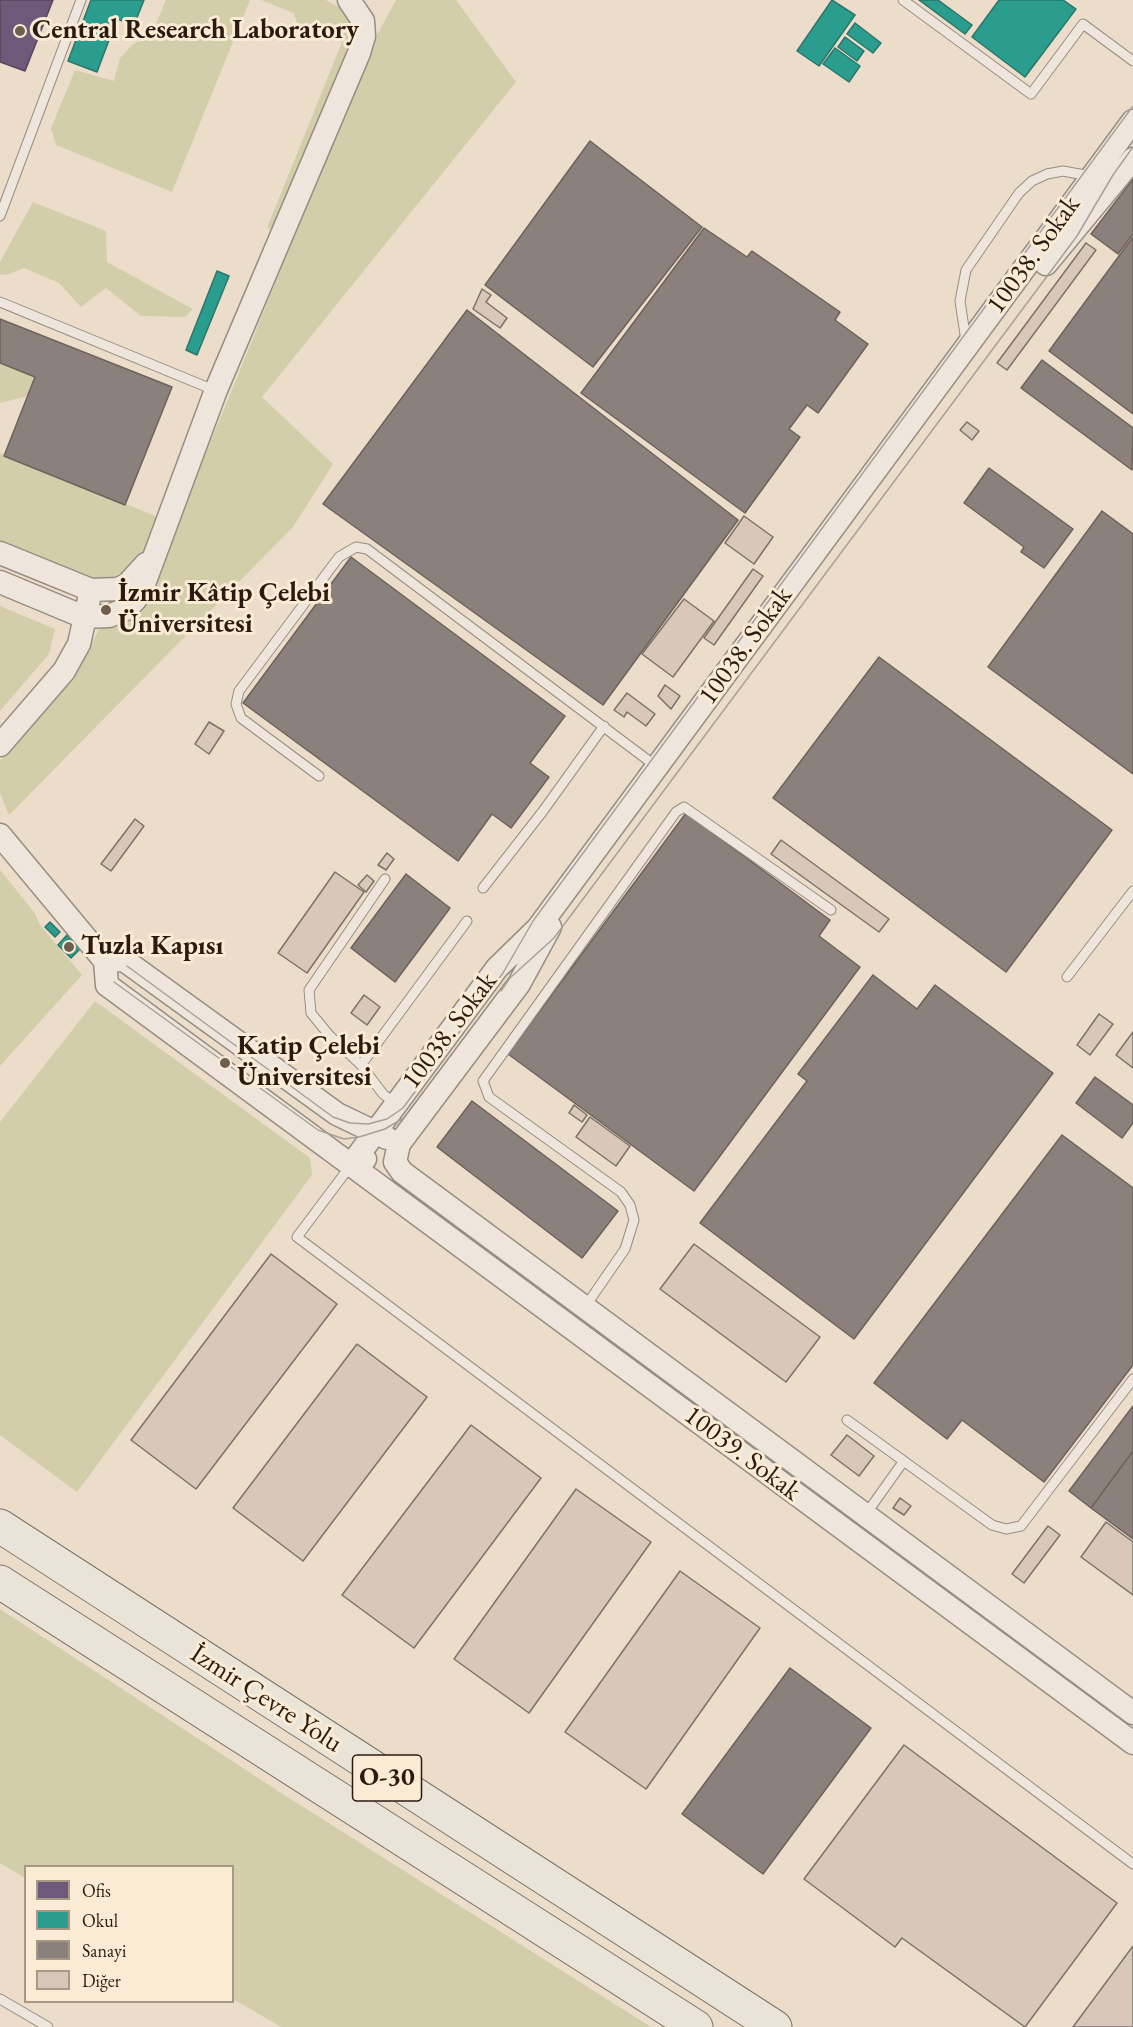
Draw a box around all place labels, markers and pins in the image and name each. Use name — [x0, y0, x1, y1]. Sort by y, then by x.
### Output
place label: Central Research Laboratory — [32, 15, 359, 47]
marker: Central Research Laboratory — [13, 24, 27, 38]
place label: İzmir Kâtip Çelebi Üniversitesi — [118, 578, 330, 641]
marker: İzmir Kâtip Çelebi Üniversitesi — [99, 603, 113, 617]
place label: Tuzla Kapısı — [81, 931, 223, 963]
marker: Tuzla Kapısı — [62, 940, 76, 954]
place label: Katip Çelebi Üniversitesi — [237, 1031, 380, 1094]
marker: Katip Çelebi Üniversitesi — [218, 1056, 232, 1070]

